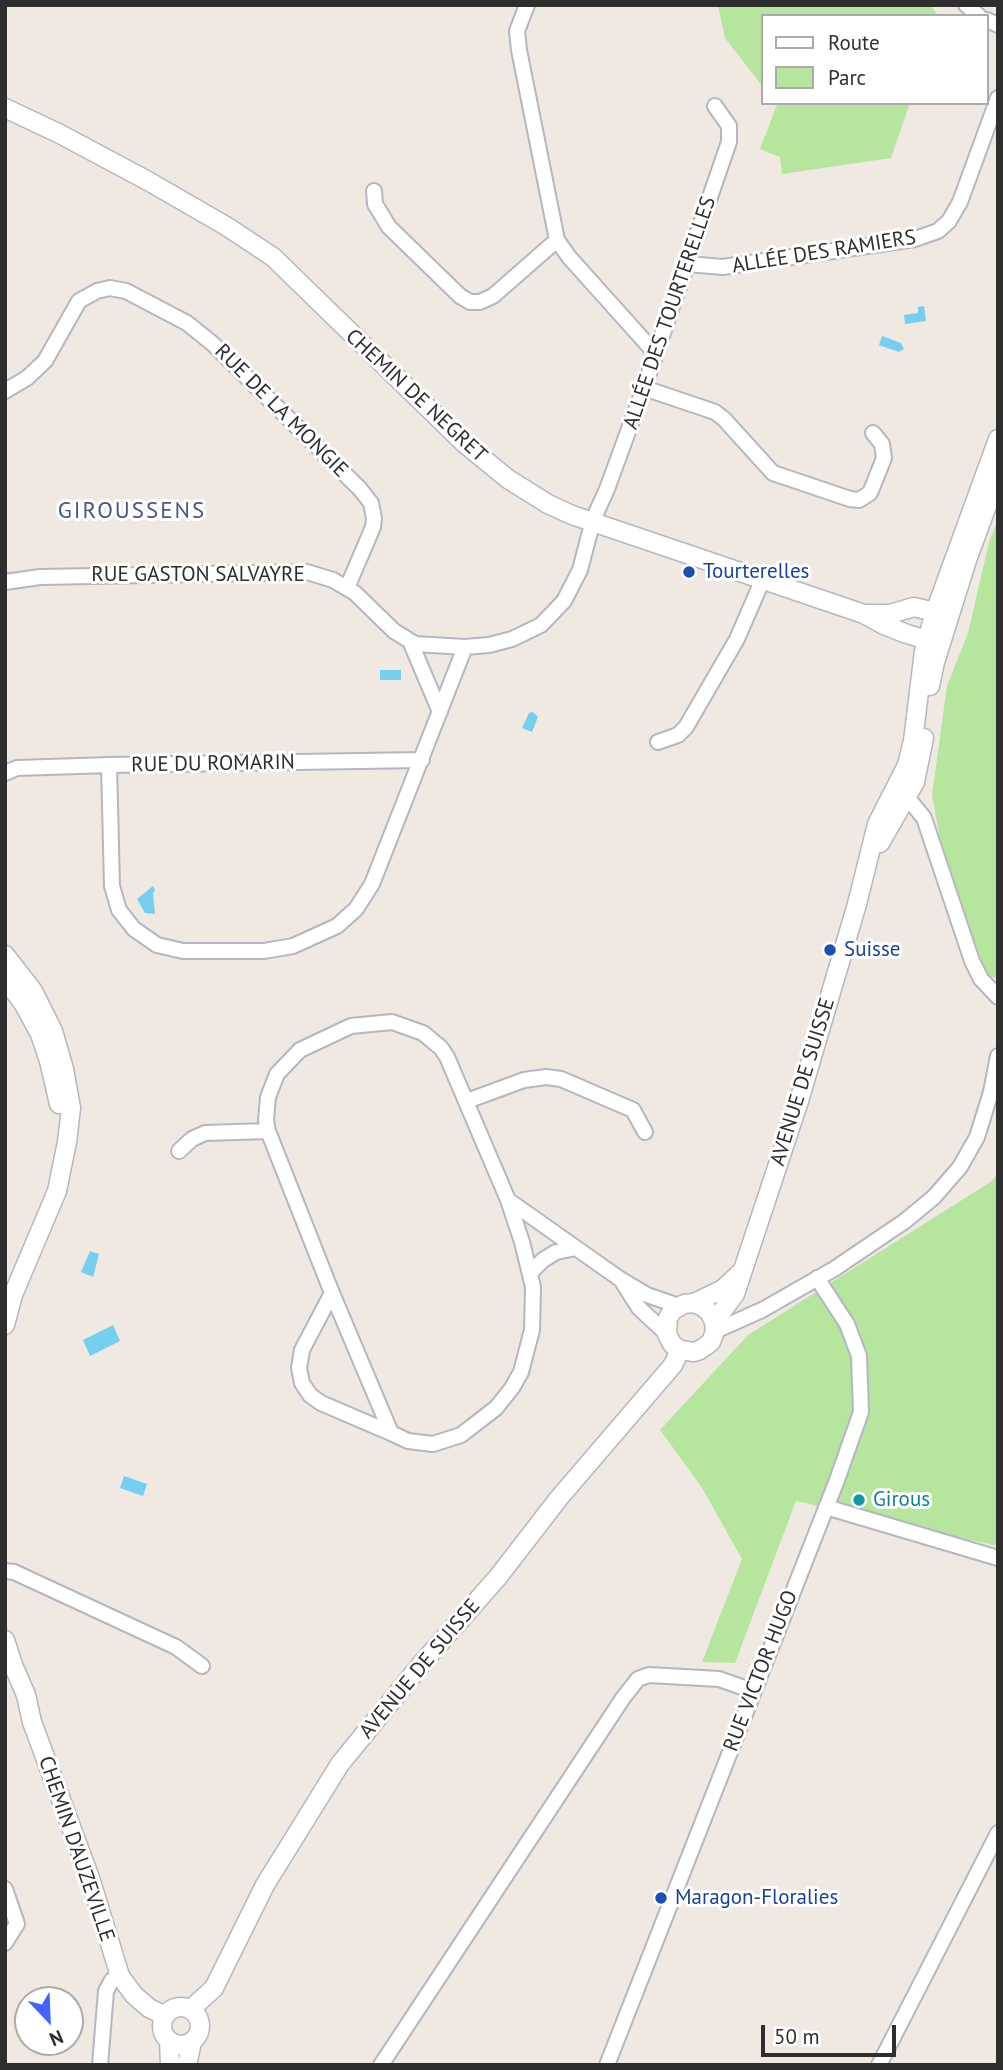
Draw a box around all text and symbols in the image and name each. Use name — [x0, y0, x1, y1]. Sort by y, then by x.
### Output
legend — [762, 14, 989, 105]
text: Route — [828, 29, 880, 56]
text: Parc — [828, 64, 866, 91]
street label: ALLÉE DES TOURTERELLES — [618, 193, 722, 433]
street label: ALLÉE DES RAMIERS — [730, 225, 918, 279]
street label: CHEMIN DE NEGRET — [340, 324, 492, 468]
street label: RUE DE LA MONGIE — [209, 339, 353, 483]
district label: GIROUSSENS — [59, 497, 205, 525]
place label: Tourterelles — [703, 559, 809, 585]
street label: RUE GASTON SALVAYRE — [91, 562, 305, 588]
marker: Tourterelles — [681, 564, 697, 580]
street label: RUE DU ROMARIN — [131, 750, 295, 778]
place label: Suisse — [844, 937, 900, 963]
marker: Suisse — [822, 942, 838, 958]
street label: AVENUE DE SUISSE — [765, 995, 841, 1169]
place label: Girous — [873, 1487, 930, 1513]
marker: Girous — [851, 1492, 867, 1508]
street label: RUE VICTOR HUGO — [719, 1587, 803, 1755]
street label: AVENUE DE SUISSE — [354, 1594, 486, 1744]
street label: CHEMIN D'AUZEVILLE — [32, 1753, 120, 1945]
place label: Maragon-Floralies — [675, 1885, 838, 1911]
marker: Maragon-Floralies — [653, 1890, 669, 1906]
north arrow — [14, 1986, 84, 2056]
scale bar — [765, 2010, 900, 2054]
text: 50 m — [774, 2023, 820, 2050]
text: N — [46, 2025, 67, 2052]

